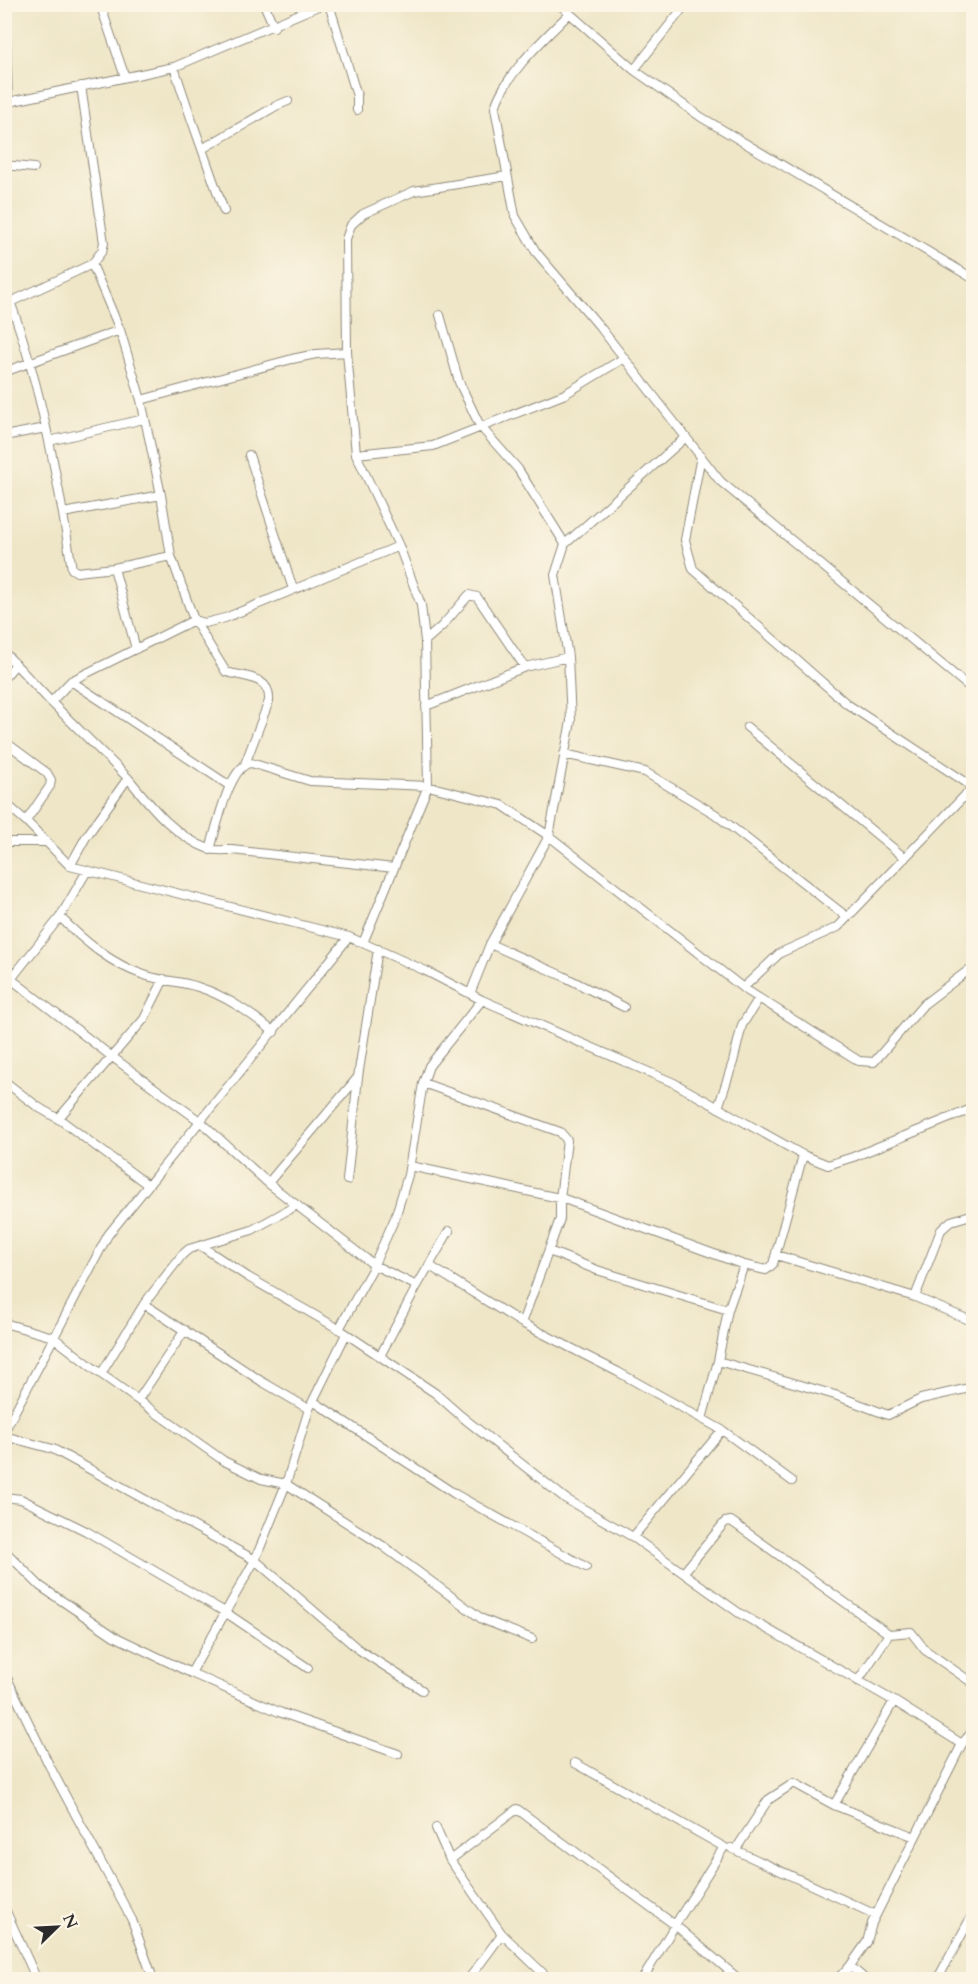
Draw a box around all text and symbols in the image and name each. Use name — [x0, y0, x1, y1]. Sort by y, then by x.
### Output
north arrow — [27, 1897, 87, 1957]
text: N — [57, 1910, 83, 1932]

